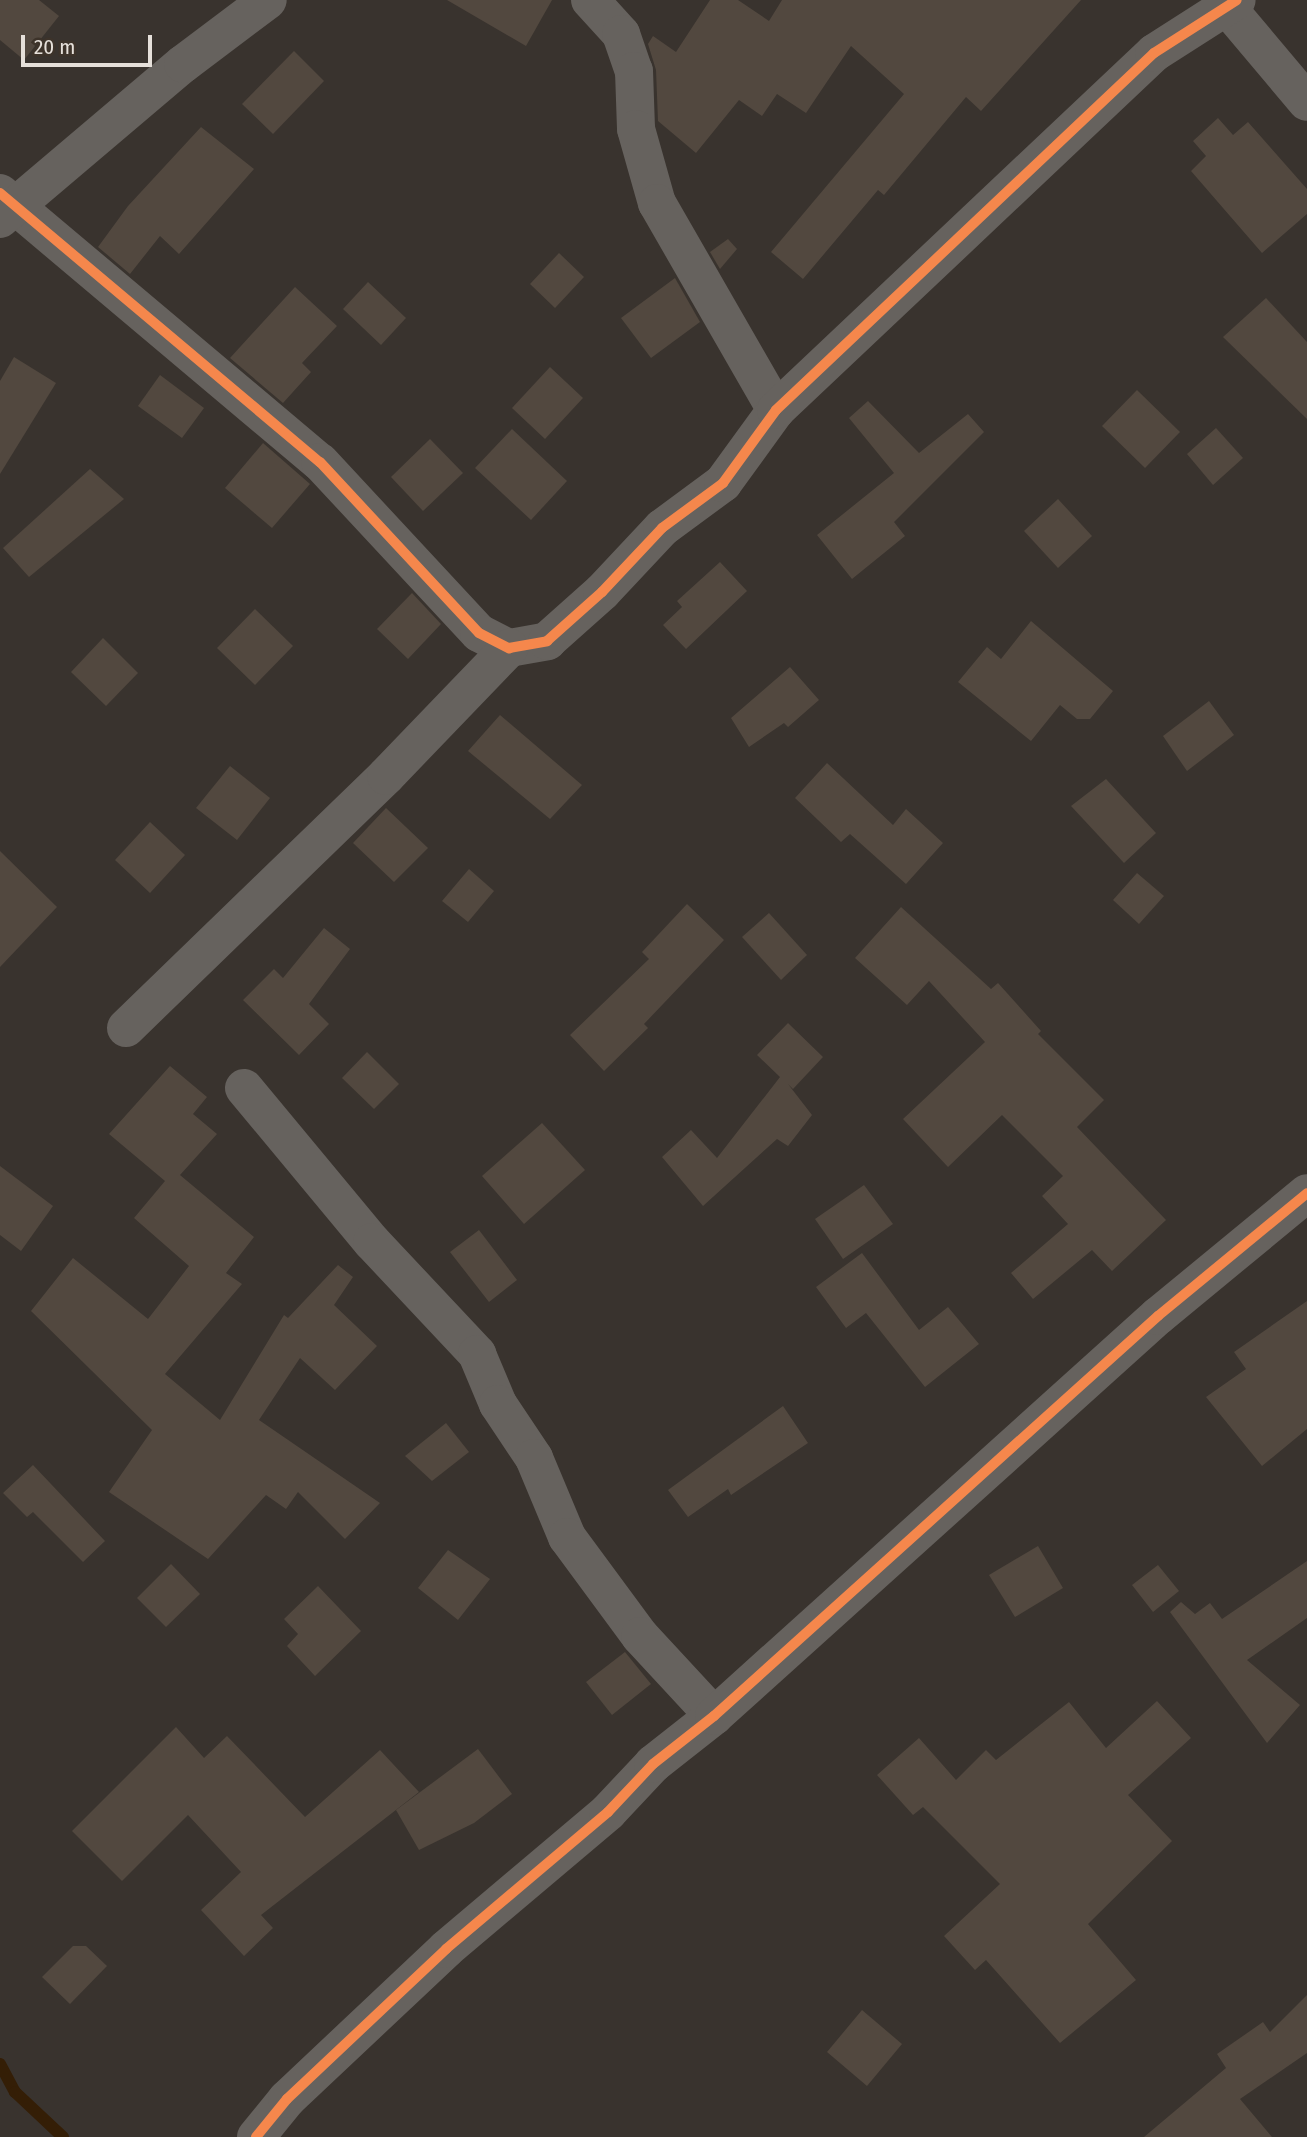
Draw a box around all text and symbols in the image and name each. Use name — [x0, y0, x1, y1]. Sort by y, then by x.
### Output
scale bar — [24, 21, 156, 65]
text: 20 m — [34, 34, 75, 60]

